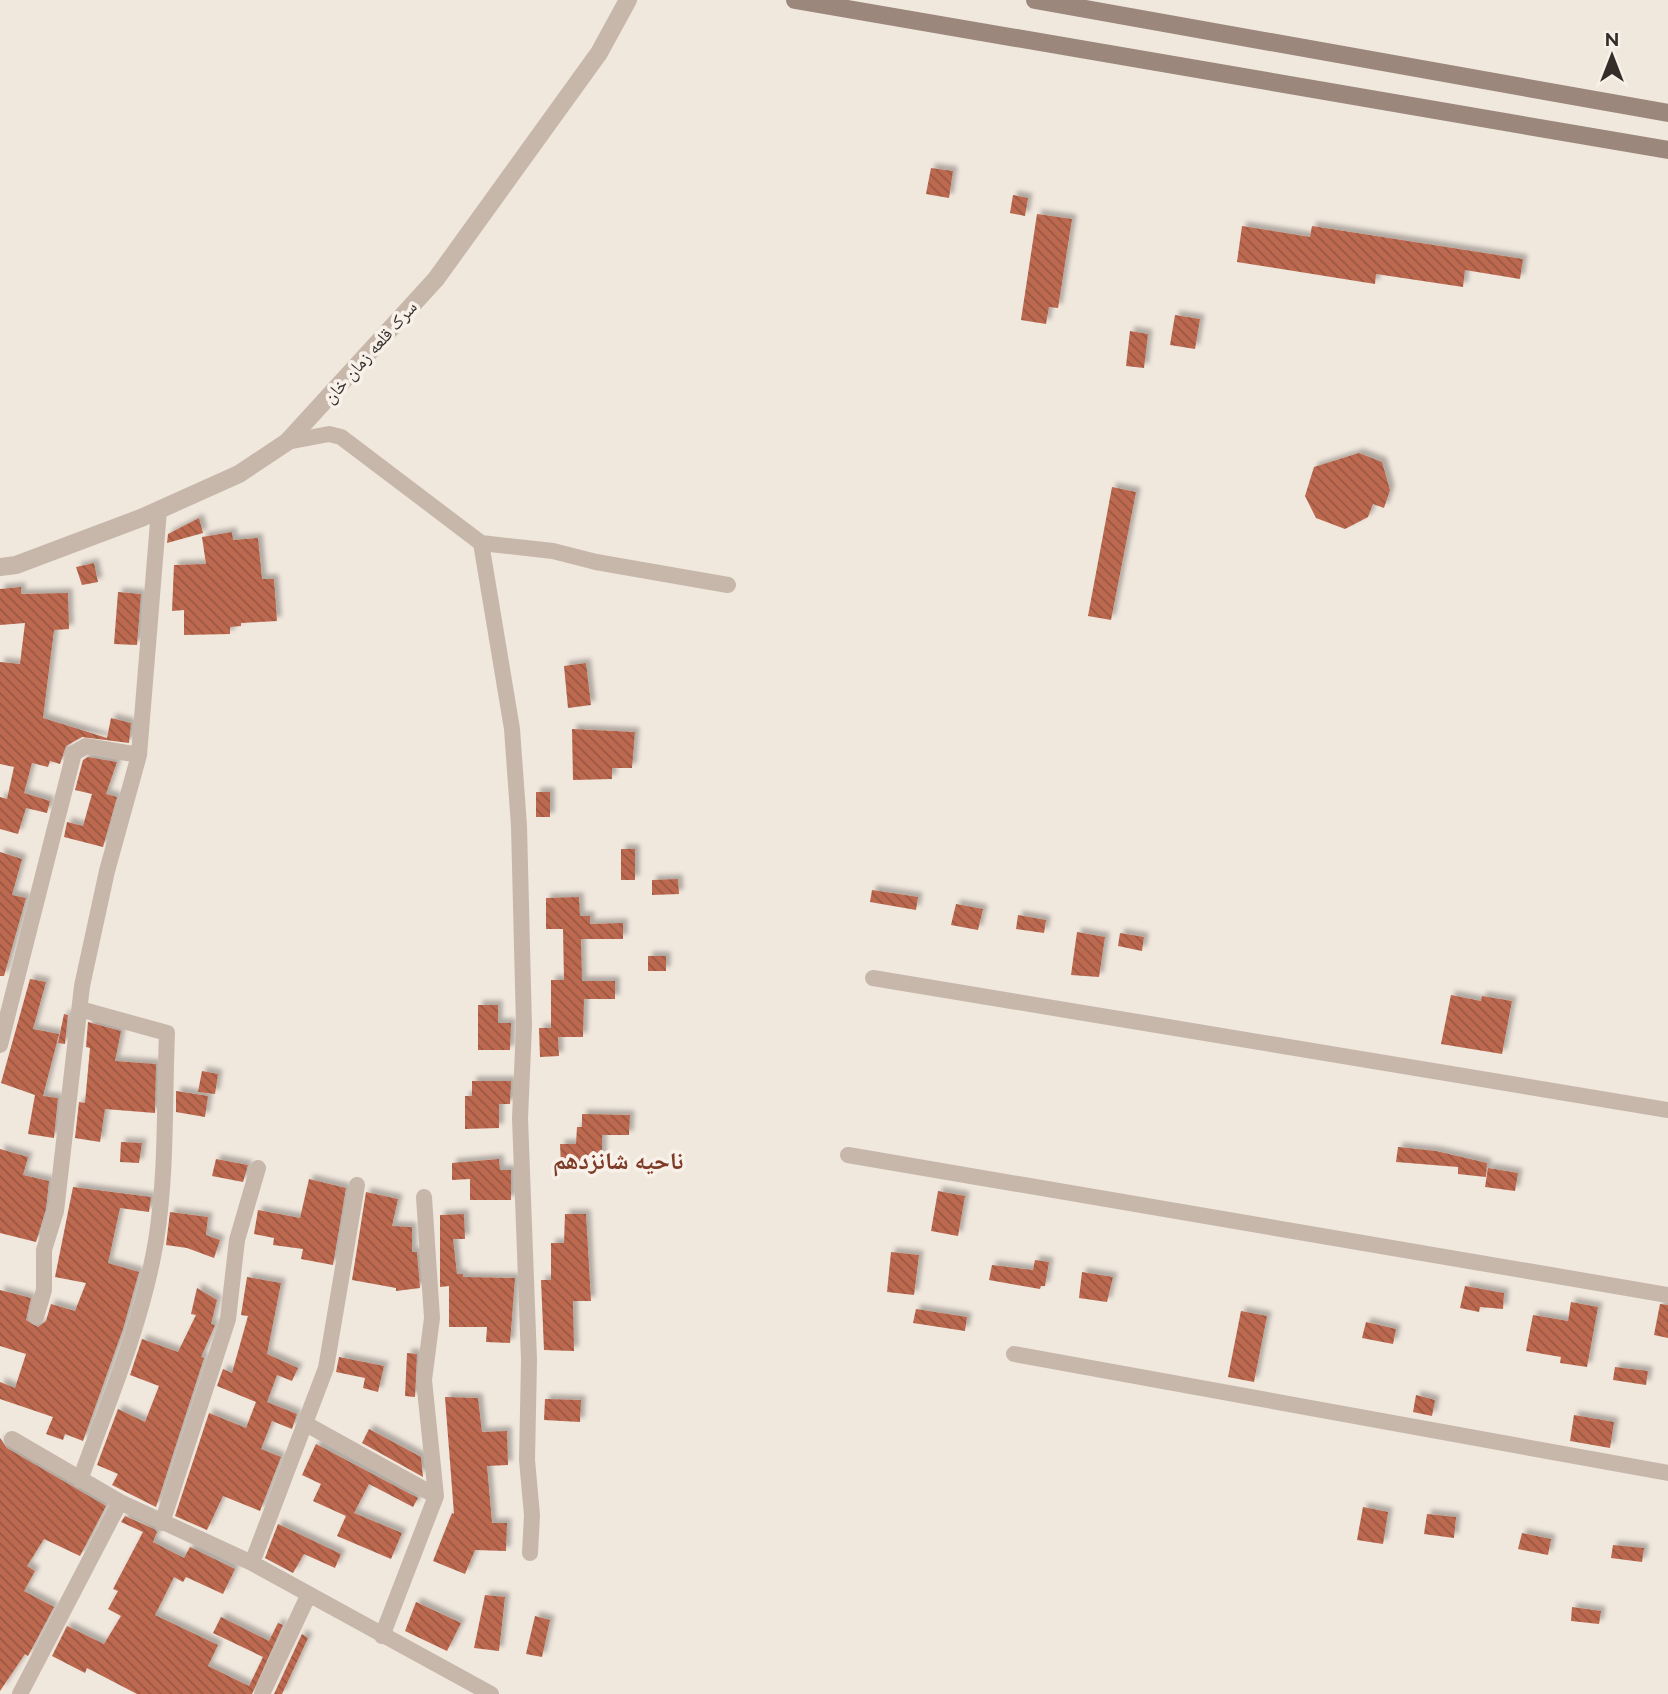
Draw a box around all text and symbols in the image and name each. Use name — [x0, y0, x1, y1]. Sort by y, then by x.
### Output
north arrow — [1577, 21, 1647, 91]
text: N — [1605, 28, 1619, 50]
street label: سرک قلعه زمان خان — [318, 296, 422, 408]
district label: ناحیه شانزدهم — [553, 1146, 683, 1177]

